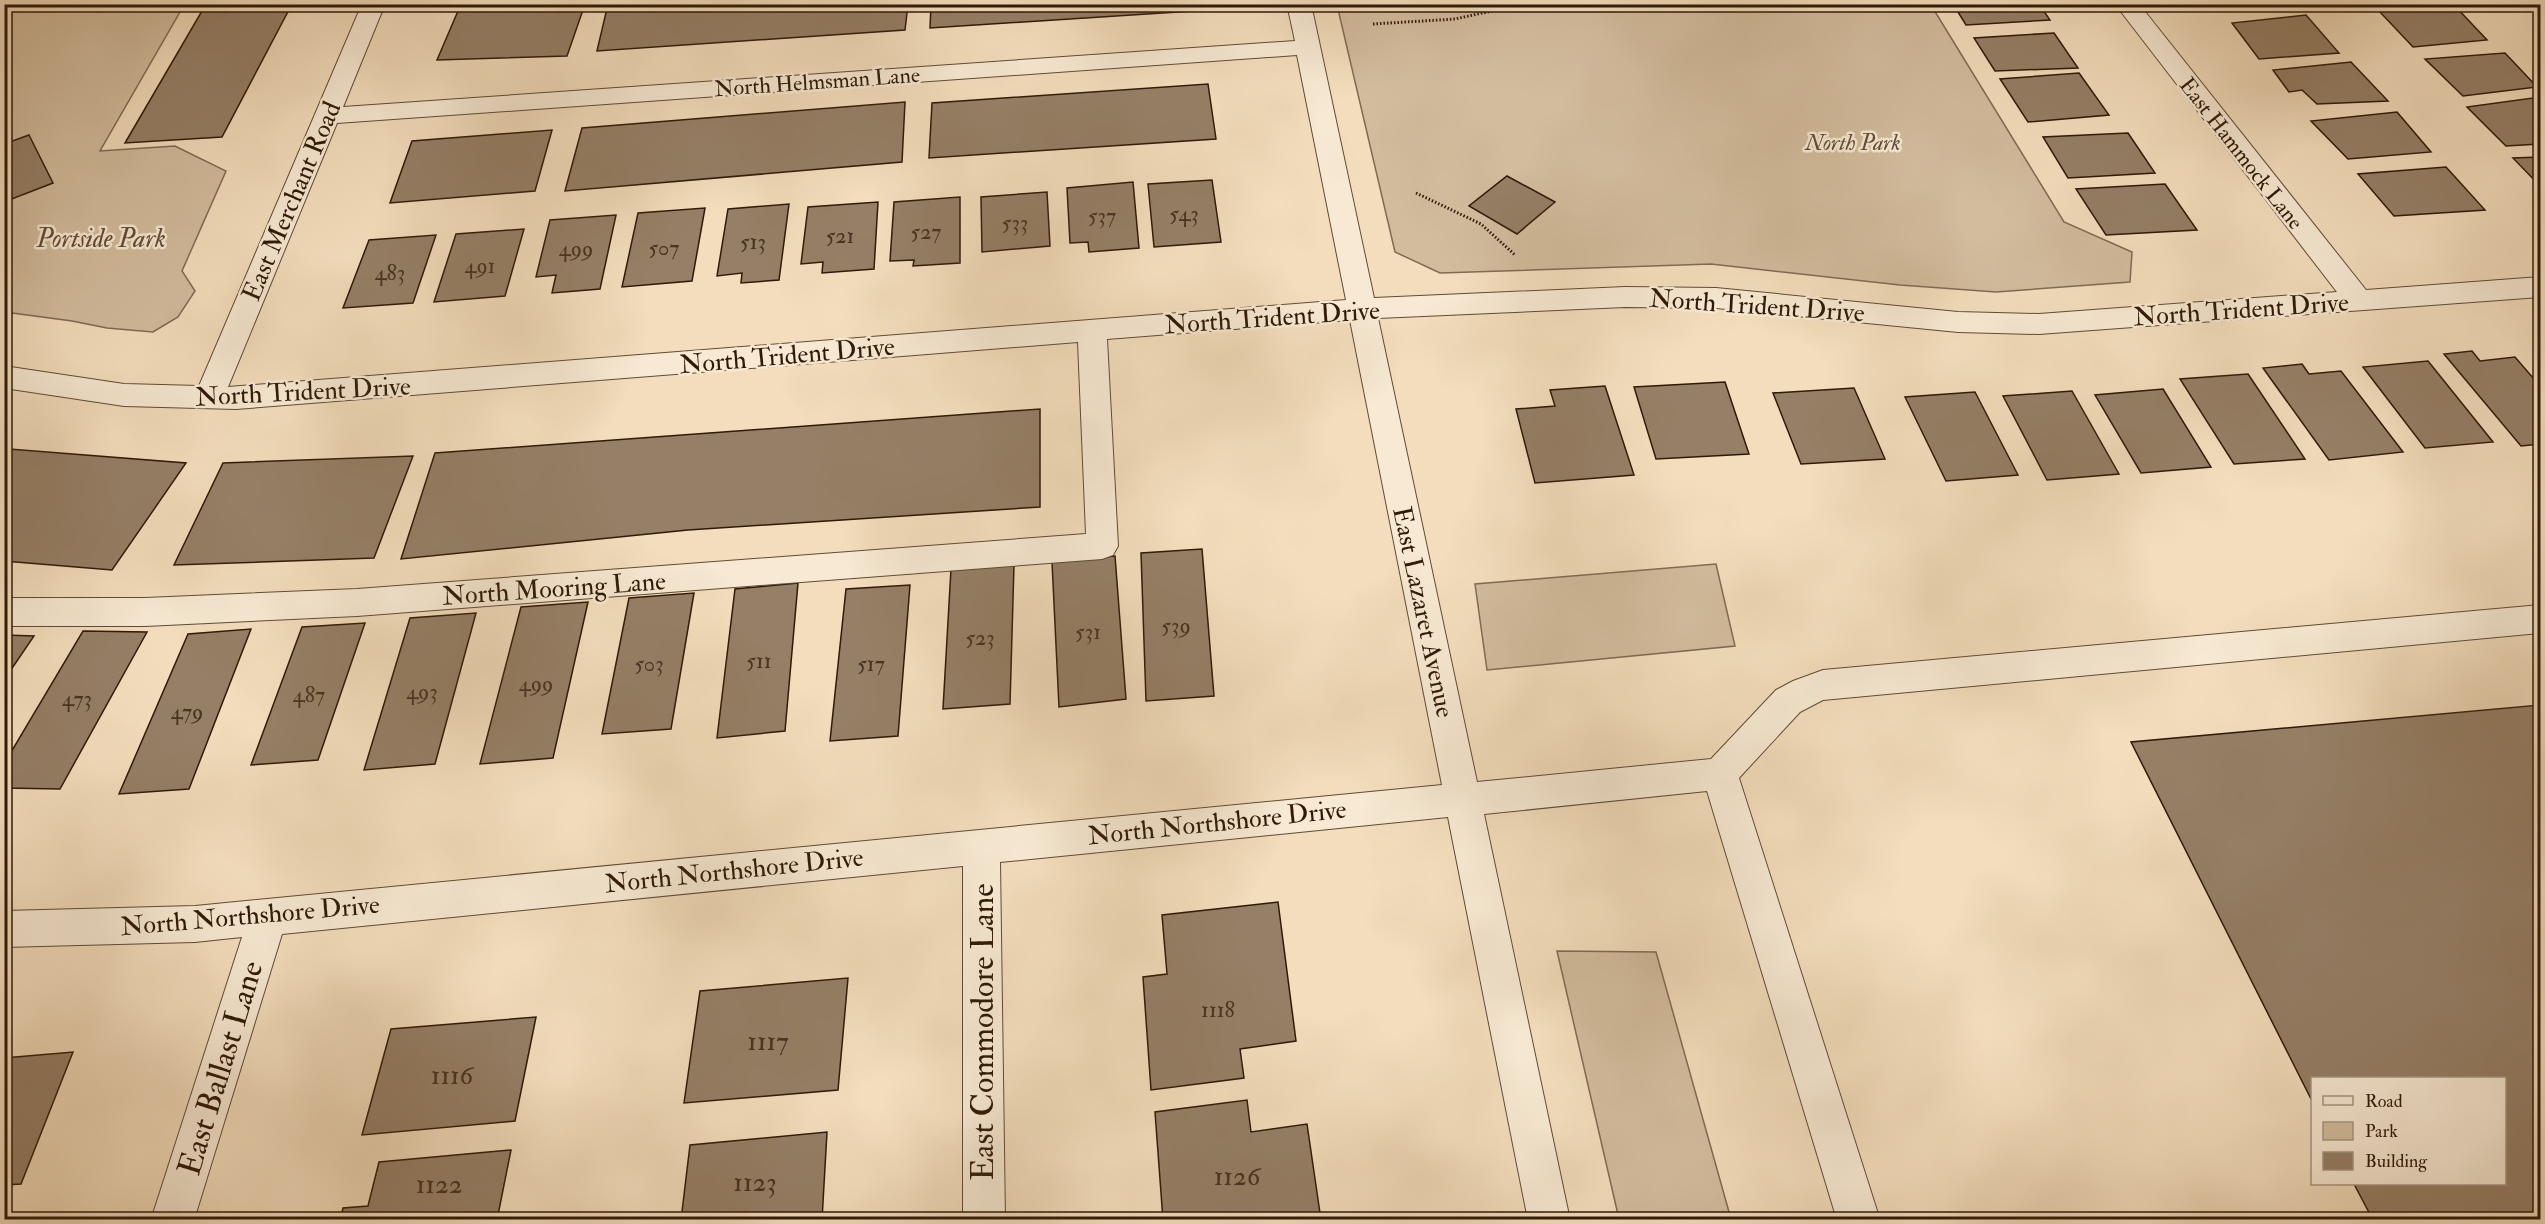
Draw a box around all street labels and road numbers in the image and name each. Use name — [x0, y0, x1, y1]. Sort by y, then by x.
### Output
street label: North Helmsman Lane — [713, 61, 921, 103]
street label: East Hammock Lane — [2173, 72, 2309, 235]
street label: East Merchant Road — [235, 97, 348, 306]
street label: North Trident Drive — [1648, 283, 1866, 329]
street label: North Trident Drive — [2132, 287, 2350, 333]
street label: North Trident Drive — [1163, 295, 1381, 341]
street label: North Trident Drive — [678, 331, 896, 381]
street label: North Trident Drive — [194, 370, 412, 414]
street label: East Lazaret Avenue — [1385, 504, 1461, 721]
street label: North Mooring Lane — [441, 565, 667, 613]
street label: North Northshore Drive — [1086, 793, 1348, 852]
street label: North Northshore Drive — [603, 841, 865, 900]
street label: East Commodore Lane — [963, 883, 1003, 1181]
street label: North Northshore Drive — [119, 889, 381, 943]
street label: East Ballast Lane — [169, 956, 273, 1180]

